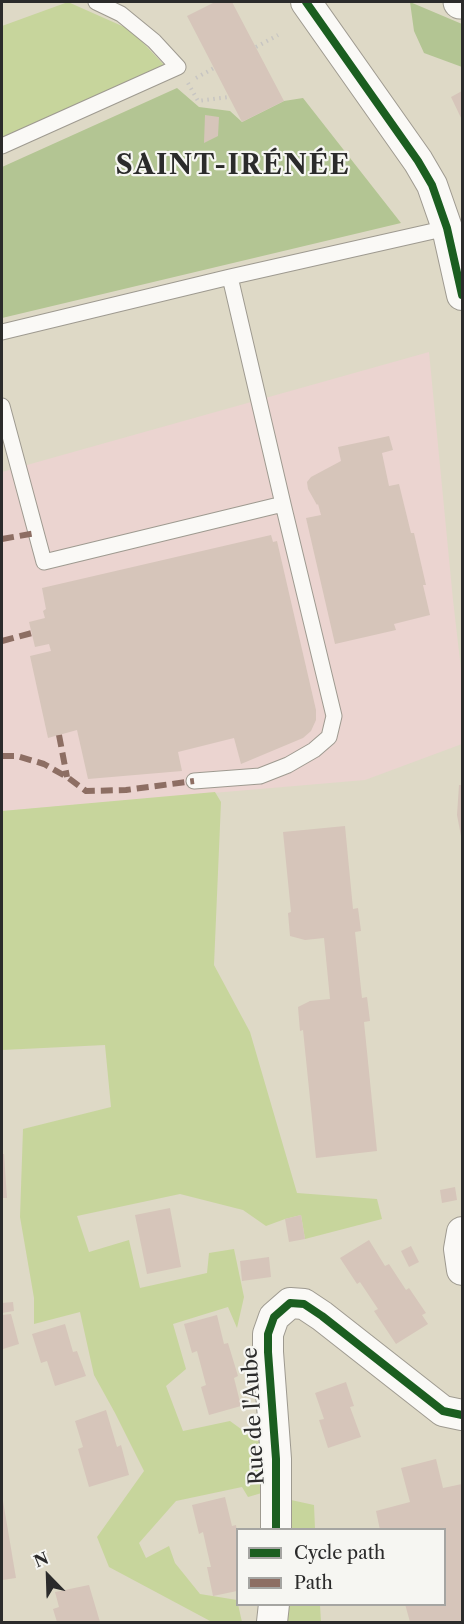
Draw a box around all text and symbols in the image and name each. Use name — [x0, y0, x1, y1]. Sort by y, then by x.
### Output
district label: SAINT-IRÉNÉE — [115, 150, 351, 182]
street label: Rue de l'Aube — [238, 1346, 270, 1486]
legend — [236, 1528, 446, 1606]
text: Cycle path — [294, 1542, 385, 1564]
north arrow — [18, 1546, 78, 1606]
text: N — [31, 1548, 51, 1571]
text: Path — [294, 1572, 333, 1594]

